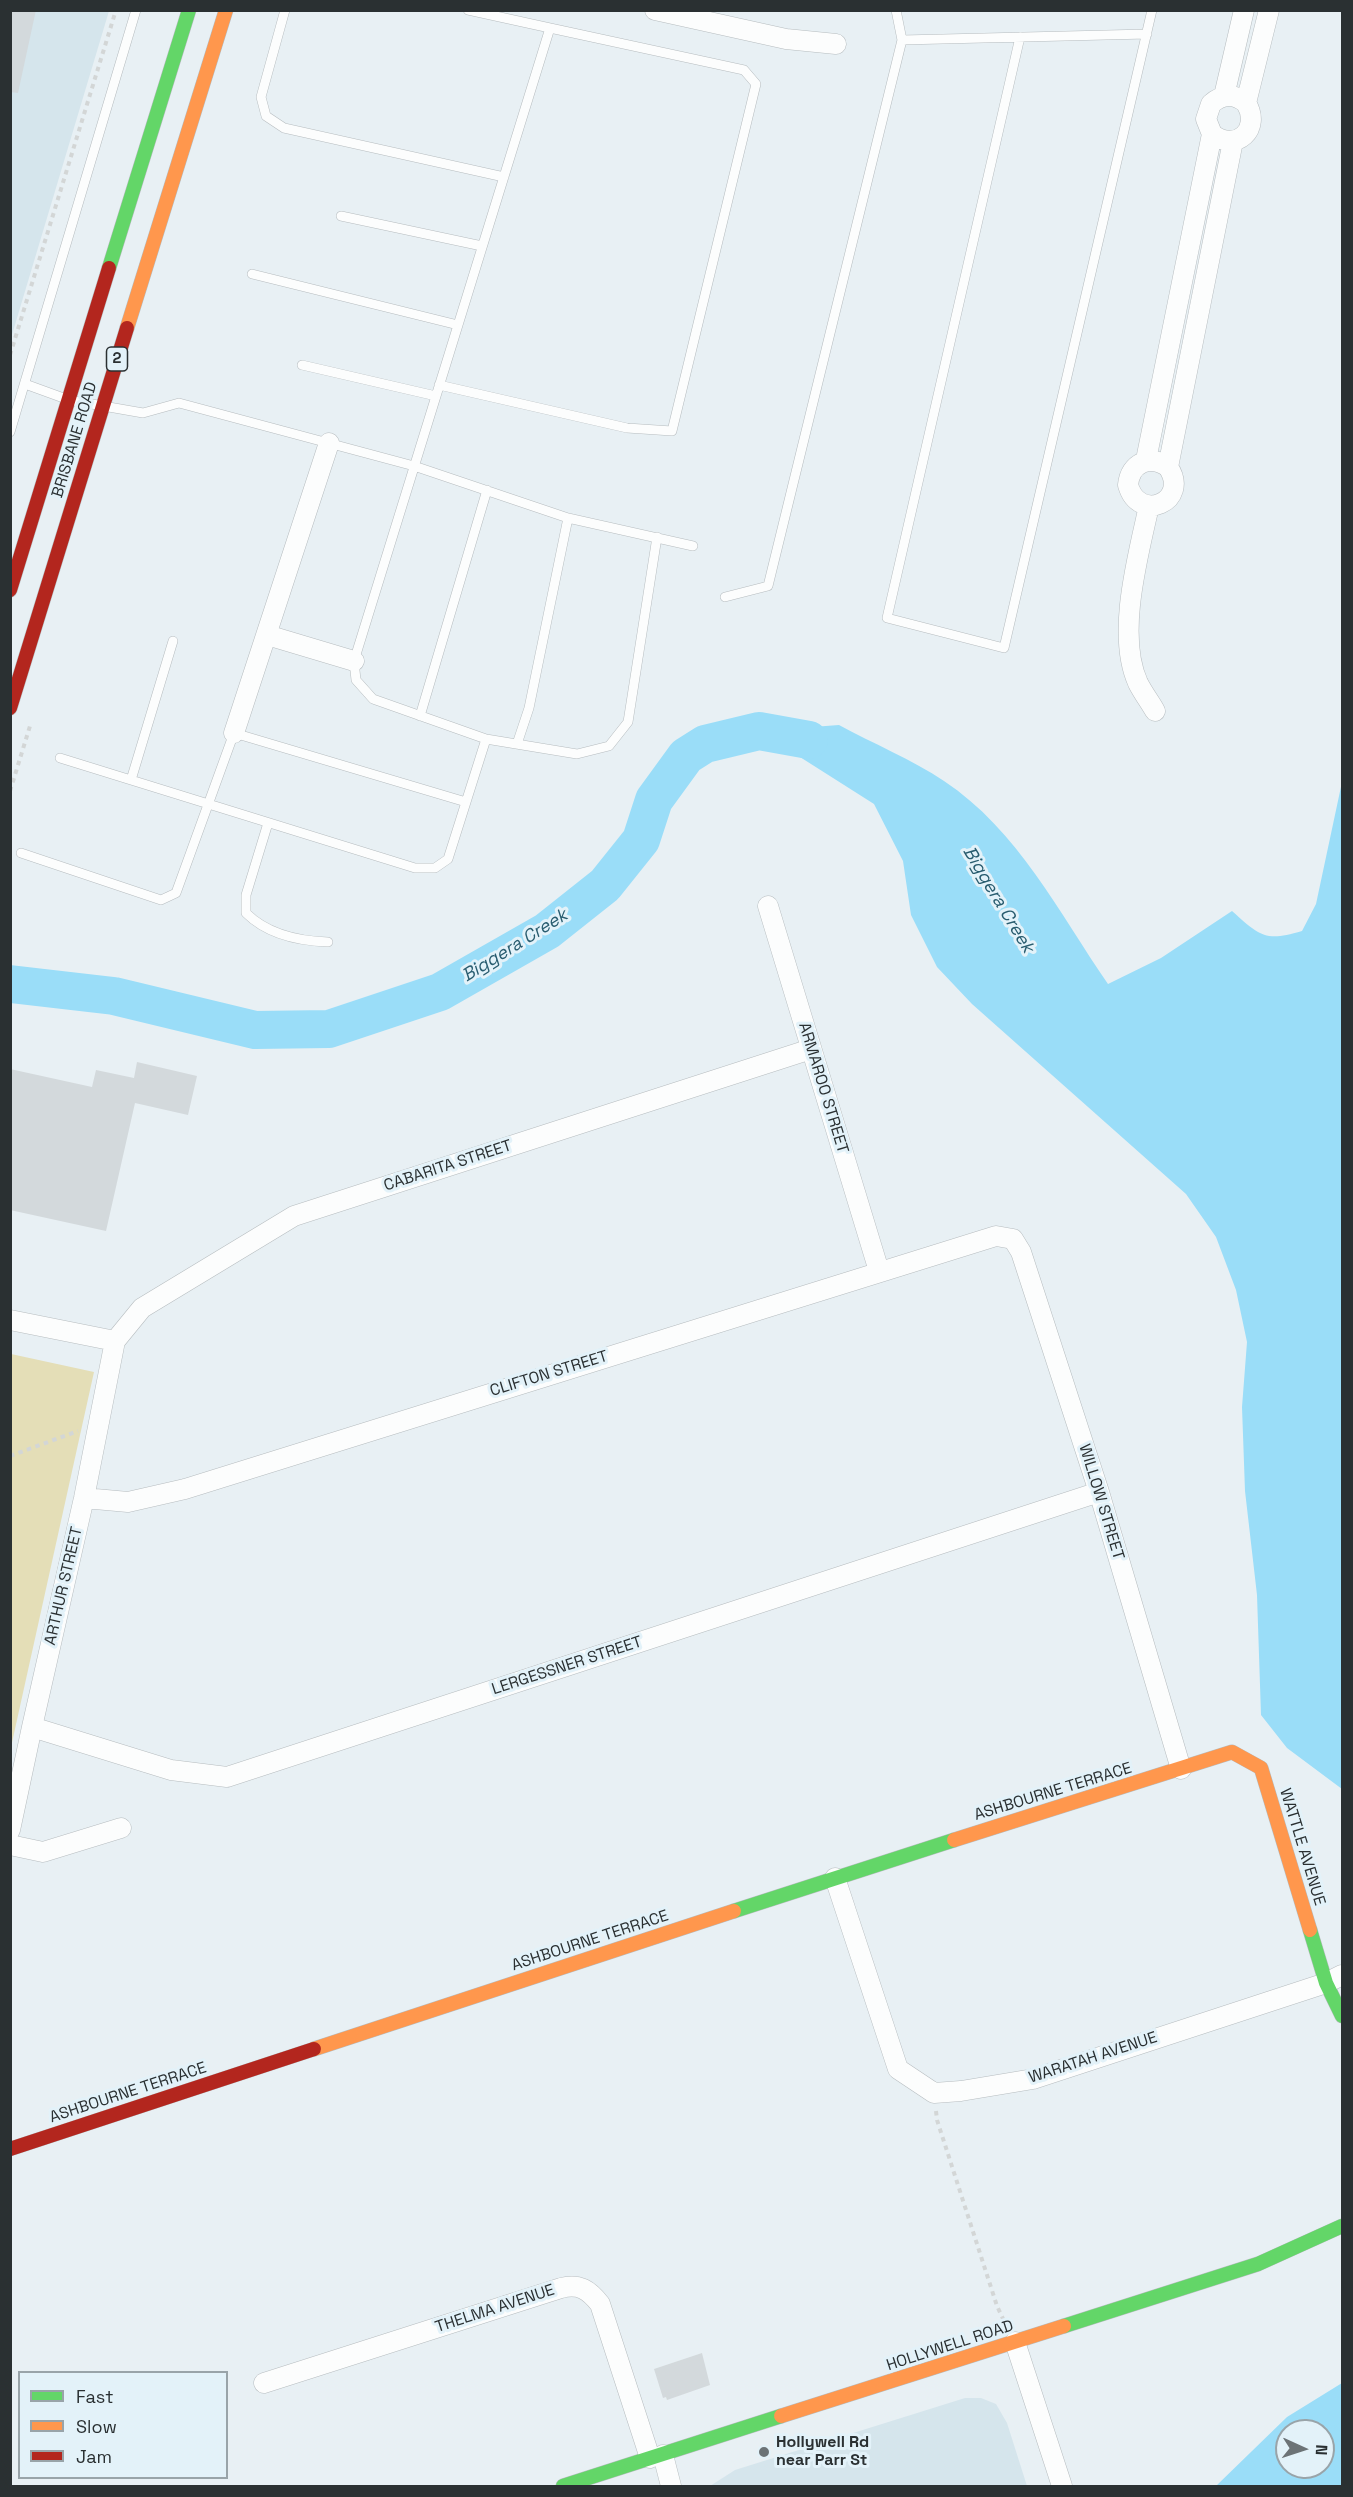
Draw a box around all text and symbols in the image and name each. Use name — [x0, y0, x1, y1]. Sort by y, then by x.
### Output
road number: 2 — [106, 347, 128, 371]
street label: BRISBANE ROAD — [48, 380, 102, 500]
water label: Biggera Creek — [958, 843, 1038, 957]
water label: Biggera Creek — [458, 905, 572, 987]
street label: ARMAROO STREET — [794, 1020, 852, 1156]
street label: CABARITA STREET — [382, 1136, 514, 1196]
street label: CLIFTON STREET — [488, 1347, 610, 1401]
street label: WILLOW STREET — [1074, 1442, 1128, 1562]
street label: ARTHUR STREET — [41, 1525, 87, 1647]
street label: LERGESSNER STREET — [489, 1633, 645, 1699]
street label: ASHBOURNE TERRACE — [972, 1759, 1134, 1825]
street label: WATTLE AVENUE — [1275, 1786, 1329, 1908]
street label: ASHBOURNE TERRACE — [509, 1907, 671, 1975]
street label: WARATAH AVENUE — [1026, 2028, 1160, 2088]
street label: ASHBOURNE TERRACE — [47, 2059, 209, 2127]
street label: THELMA AVENUE — [433, 2281, 557, 2337]
street label: HOLLYWELL ROAD — [884, 2316, 1016, 2376]
legend — [18, 2371, 228, 2479]
text: Fast — [76, 2385, 113, 2408]
text: Slow — [76, 2415, 117, 2438]
north arrow — [1275, 2419, 1335, 2479]
place label: Hollywell Rd near Parr St — [776, 2433, 869, 2471]
text: N — [1311, 2444, 1332, 2456]
text: Jam — [76, 2445, 112, 2468]
marker: Hollywell Rd near Parr St — [757, 2445, 771, 2459]

